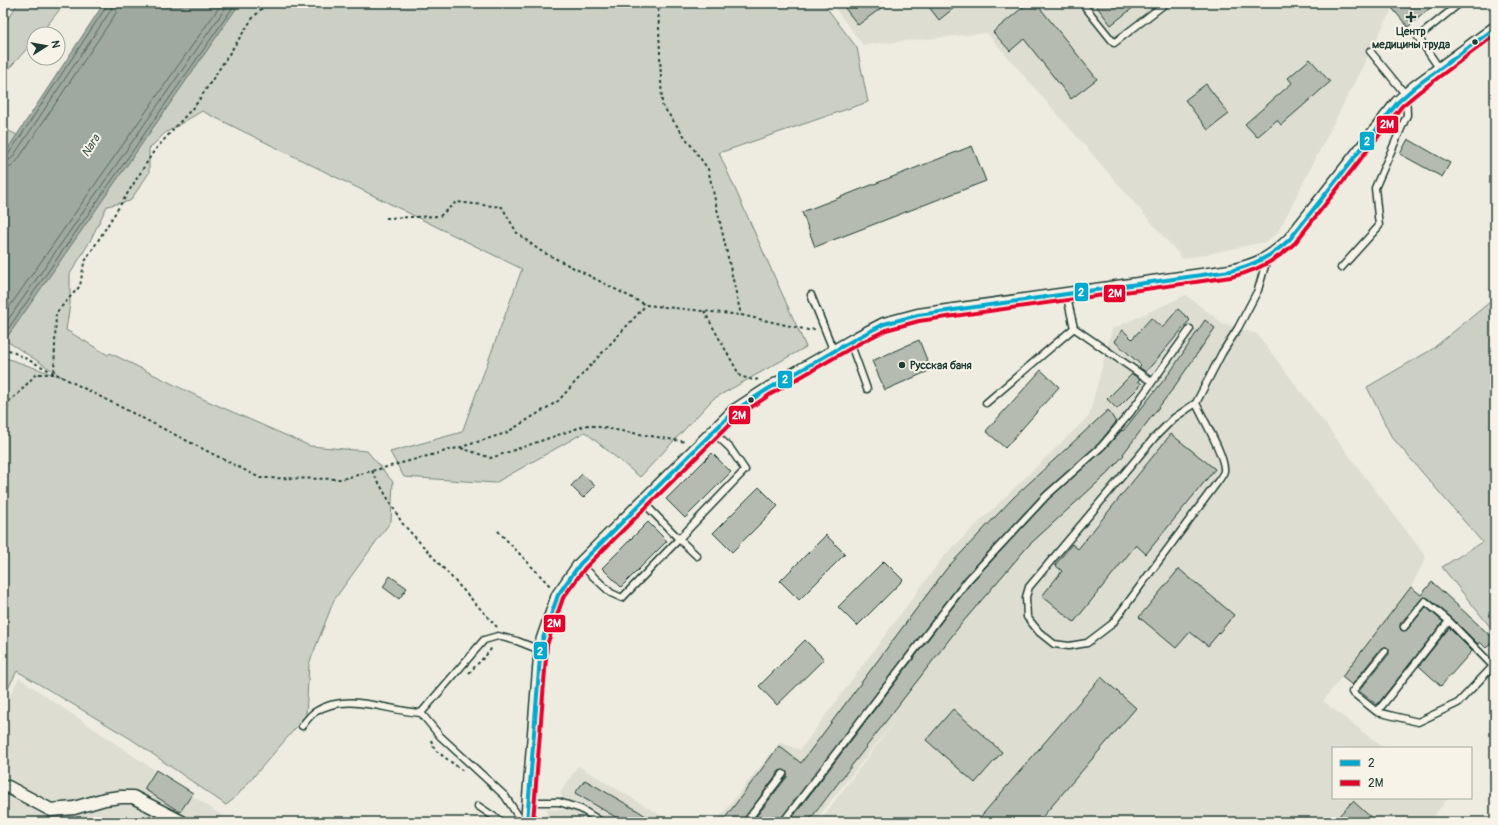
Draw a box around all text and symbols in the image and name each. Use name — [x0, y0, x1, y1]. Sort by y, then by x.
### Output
marker: Центр медицины труда — [1405, 11, 1417, 23]
place label: Центр медицины труда — [1372, 25, 1450, 51]
north arrow — [26, 26, 66, 66]
unlabelled marker — [1470, 37, 1480, 47]
text: N — [48, 39, 63, 50]
line badge: 2М — [1376, 115, 1399, 134]
text: 2М — [1380, 118, 1394, 131]
water label: Nara — [78, 131, 104, 160]
line badge: 2 — [1359, 131, 1375, 151]
text: 2 — [1364, 135, 1370, 148]
line badge: 2 — [1074, 282, 1089, 302]
line badge: 2М — [1103, 284, 1126, 303]
text: 2 — [1078, 286, 1084, 299]
text: 2М — [1108, 287, 1122, 300]
place label: Русская баня — [910, 359, 972, 372]
marker: Русская баня — [897, 360, 907, 370]
line badge: 2 — [777, 370, 793, 389]
text: 2 — [782, 373, 788, 386]
unlabelled marker — [746, 395, 756, 405]
line badge: 2М — [728, 405, 751, 425]
text: 2М — [732, 409, 746, 422]
line badge: 2М — [543, 614, 566, 633]
text: 2М — [547, 617, 561, 630]
line badge: 2 — [533, 641, 548, 660]
text: 2 — [537, 645, 543, 658]
legend — [1332, 747, 1472, 799]
text: 2 — [1368, 756, 1375, 771]
text: 2М — [1368, 776, 1384, 791]

